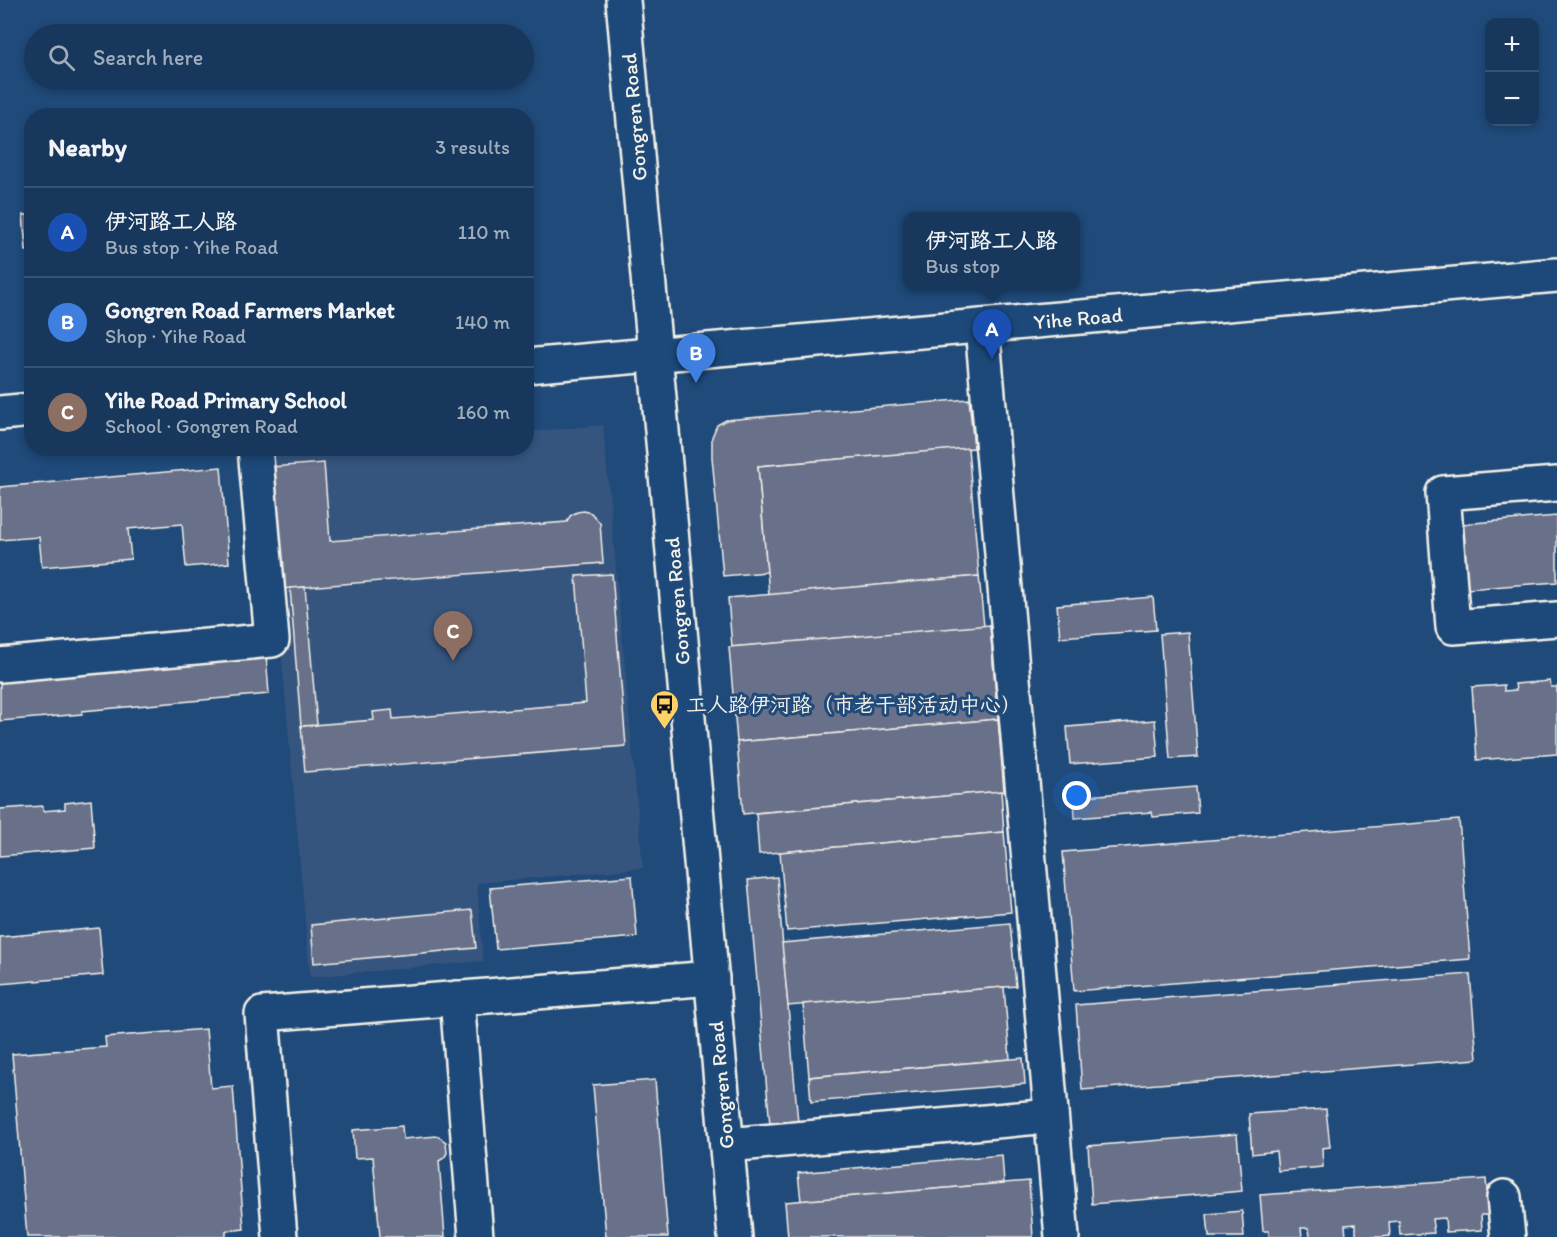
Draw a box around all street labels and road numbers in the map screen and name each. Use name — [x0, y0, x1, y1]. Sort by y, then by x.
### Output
street label: Gongren Road — [616, 52, 652, 182]
street label: Yihe Road — [1032, 302, 1124, 334]
street label: Gongren Road — [659, 536, 695, 666]
street label: Gongren Road — [703, 1020, 739, 1150]

